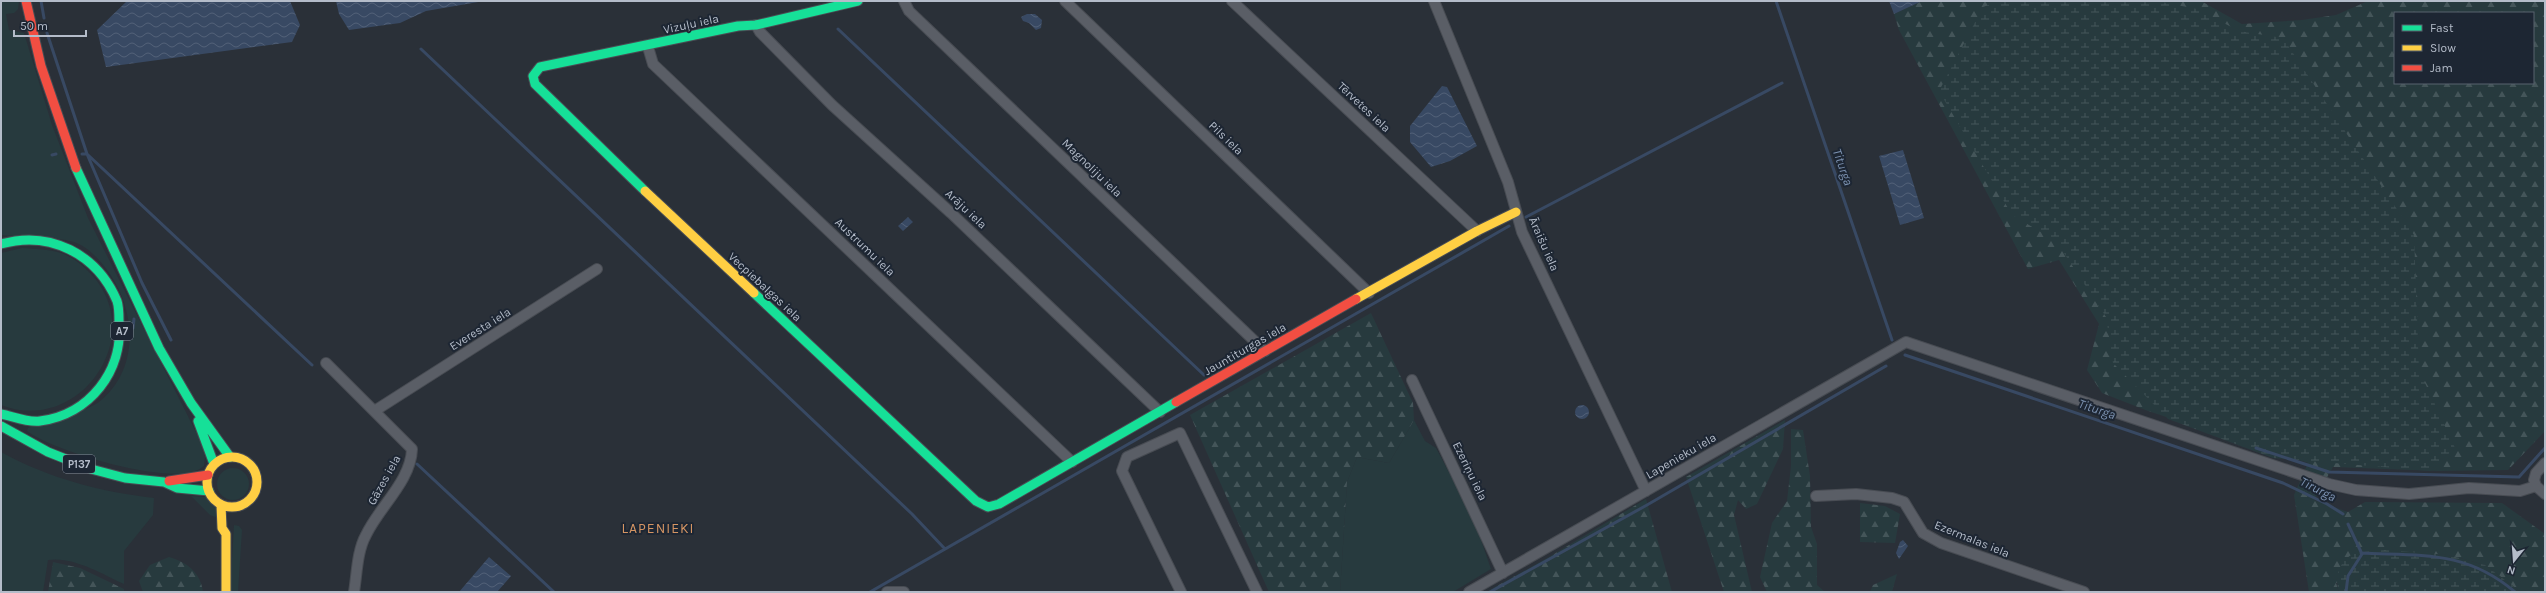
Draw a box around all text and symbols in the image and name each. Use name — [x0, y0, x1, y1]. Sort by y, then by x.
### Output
street label: Vizuļu iela — [662, 11, 720, 38]
scale bar — [14, 12, 86, 38]
legend — [2394, 12, 2534, 84]
text: 50 m — [20, 19, 48, 33]
text: Fast — [2430, 21, 2454, 35]
text: Slow — [2430, 41, 2456, 55]
text: Jam — [2430, 61, 2453, 75]
street label: Tērvetes iela — [1335, 79, 1393, 135]
street label: Pils iela — [1206, 118, 1246, 158]
street label: Magnoliju iela — [1059, 136, 1125, 200]
water label: Titurga — [1830, 146, 1856, 188]
street label: Arāju iela — [942, 186, 990, 232]
street label: Austrumu iela — [832, 215, 898, 279]
street label: Āraišu iela — [1526, 215, 1562, 273]
street label: Vecpiebalgas iela — [726, 250, 804, 324]
street label: Everesta iela — [447, 305, 513, 353]
street label: Jauntiturgas iela — [1202, 320, 1288, 378]
road number: A7 — [111, 322, 133, 340]
water label: Titurga — [2076, 396, 2118, 422]
street label: Lapenieku iela — [1643, 430, 1719, 482]
street label: Ezeriņu iela — [1449, 439, 1490, 503]
street label: Gāzes iela — [365, 453, 403, 507]
road number: P137 — [63, 455, 95, 473]
water label: Tirurga — [2298, 474, 2339, 505]
street label: Ezermalas iela — [1932, 518, 2012, 560]
district label: LAPENIEKI — [622, 520, 695, 537]
north arrow — [2494, 541, 2534, 581]
text: N — [2506, 563, 2517, 577]

